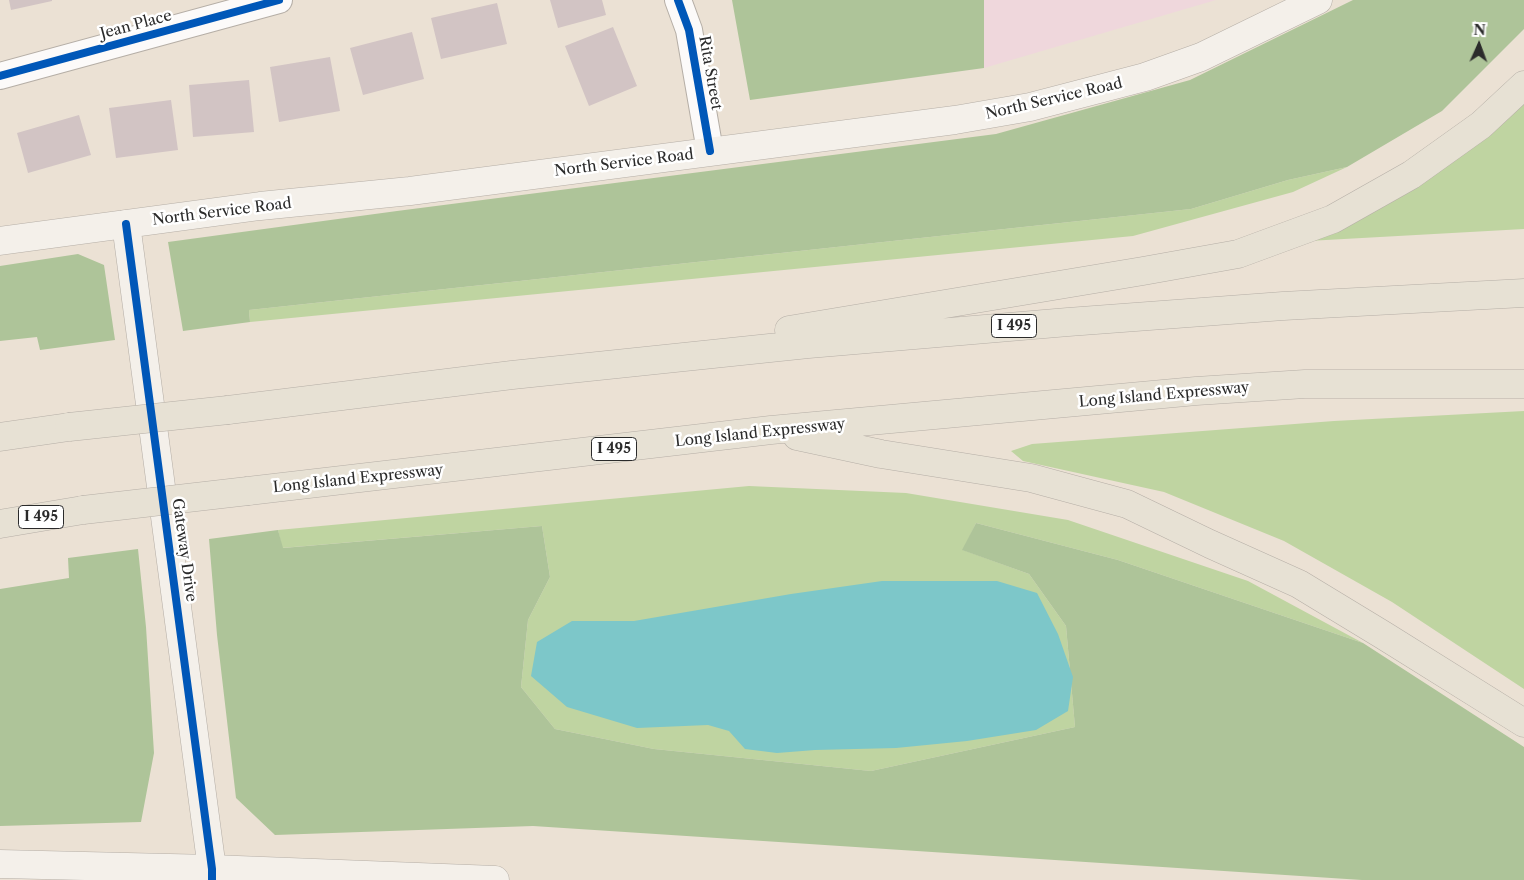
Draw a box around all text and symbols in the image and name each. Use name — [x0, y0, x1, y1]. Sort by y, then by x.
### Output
street label: Jean Place — [98, 7, 174, 43]
north arrow — [1454, 20, 1504, 70]
text: N — [1473, 21, 1486, 39]
street label: Rita Street — [695, 34, 725, 112]
street label: North Service Road — [984, 74, 1124, 124]
street label: North Service Road — [553, 146, 695, 180]
street label: North Service Road — [151, 195, 293, 229]
road number: I 495 — [992, 314, 1036, 338]
street label: Long Island Expressway — [1078, 379, 1250, 411]
street label: Long Island Expressway — [674, 415, 846, 451]
road number: I 495 — [592, 438, 636, 460]
street label: Long Island Expressway — [272, 461, 444, 497]
street label: Gateway Drive — [168, 497, 200, 603]
road number: I 495 — [18, 506, 64, 528]

